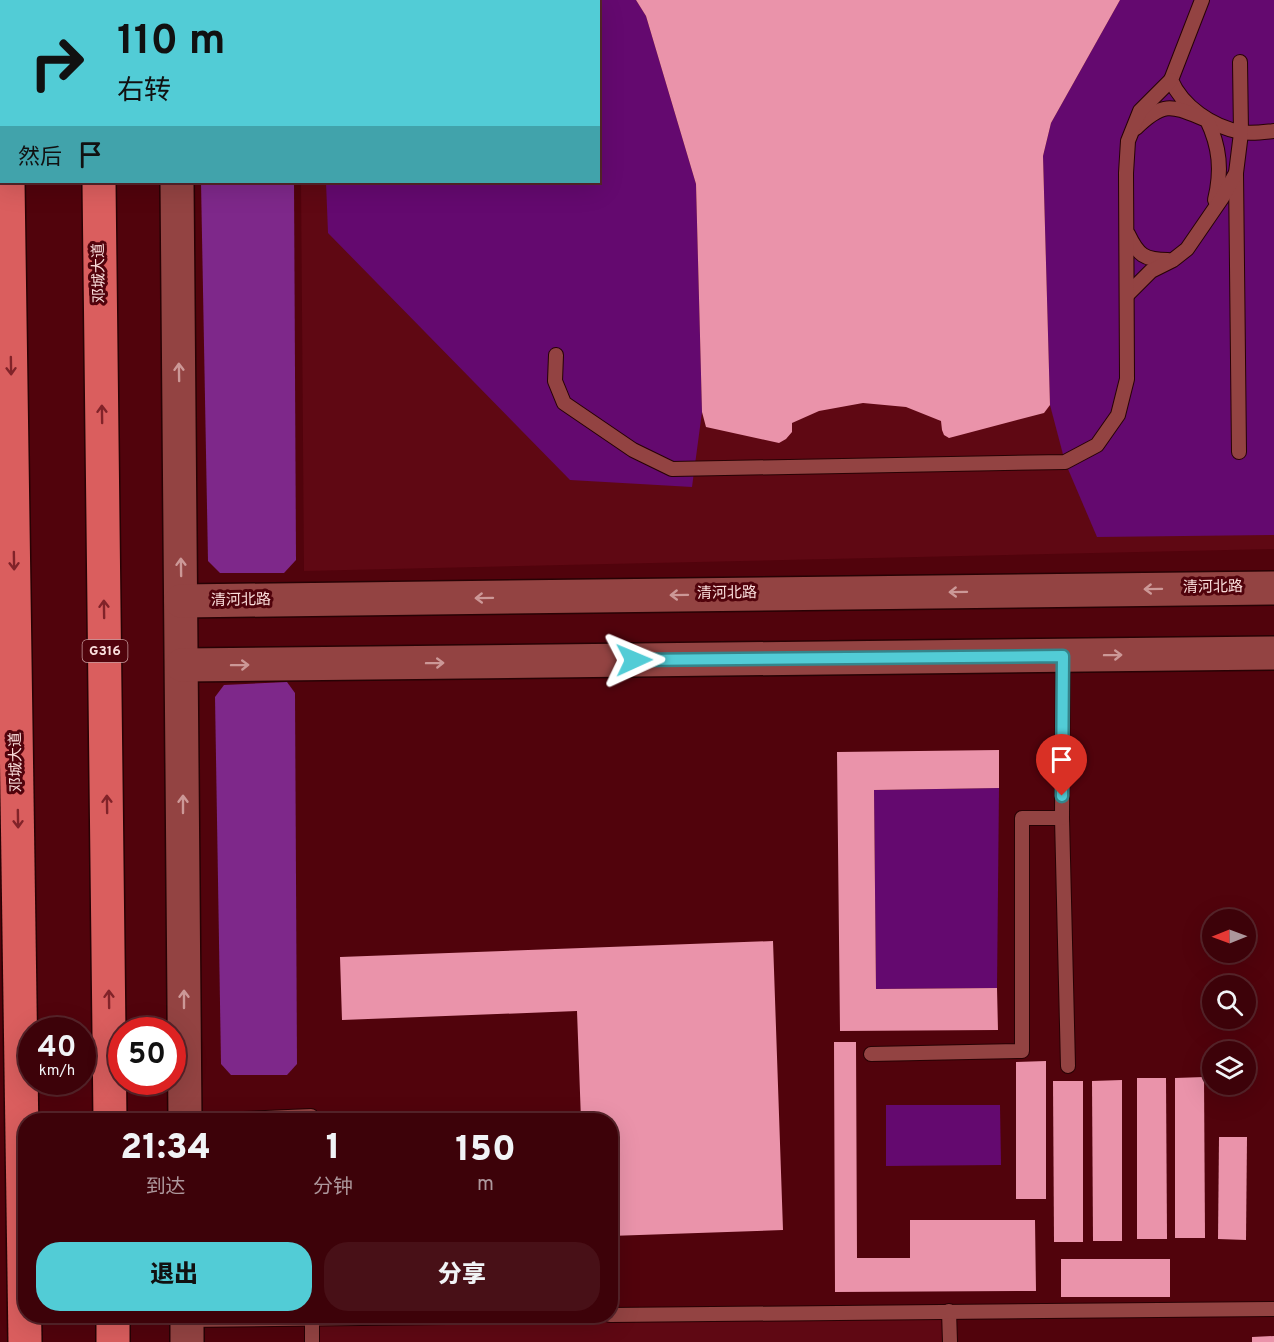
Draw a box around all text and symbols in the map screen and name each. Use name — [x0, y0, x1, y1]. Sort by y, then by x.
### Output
text: 110 m — [117, 16, 226, 69]
icon: right — [18, 24, 96, 102]
text: 右转 — [117, 75, 171, 109]
icon: arrive — [74, 138, 107, 171]
text: 然后 — [18, 145, 62, 172]
street label: 邓城大道 — [90, 243, 110, 303]
one-way arrow — [5, 355, 17, 375]
one-way arrow — [173, 363, 185, 383]
one-way arrow — [96, 405, 108, 425]
one-way arrow — [8, 550, 20, 570]
one-way arrow — [175, 558, 186, 578]
street label: 清河北路 — [1183, 577, 1243, 598]
street label: 清河北路 — [697, 583, 757, 604]
one-way arrow — [1143, 583, 1163, 595]
one-way arrow — [948, 586, 968, 598]
one-way arrow — [669, 589, 689, 601]
street label: 清河北路 — [211, 590, 271, 611]
one-way arrow — [474, 592, 494, 603]
one-way arrow — [98, 600, 110, 620]
position arrow — [602, 628, 666, 692]
road number: G316 — [82, 640, 128, 662]
one-way arrow — [1103, 649, 1123, 661]
one-way arrow — [425, 657, 445, 668]
one-way arrow — [230, 659, 250, 671]
street label: 邓城大道 — [7, 732, 27, 792]
pin — [1036, 734, 1087, 796]
icon: arrive — [1045, 743, 1078, 776]
one-way arrow — [101, 795, 112, 815]
one-way arrow — [177, 795, 189, 815]
one-way arrow — [12, 808, 23, 828]
north arrow — [1202, 909, 1256, 963]
map controls — [1202, 909, 1256, 1095]
button: search — [1202, 975, 1256, 1029]
one-way arrow — [103, 990, 115, 1010]
one-way arrow — [178, 990, 190, 1010]
speed limit sign: 50 — [108, 1017, 186, 1095]
text: 40 — [37, 1030, 77, 1067]
button: layers — [1202, 1041, 1256, 1095]
text: km/h — [39, 1062, 75, 1081]
text: 21:34 — [120, 1126, 211, 1172]
text: 1 — [326, 1126, 340, 1172]
text: 150 — [455, 1128, 516, 1174]
text: m — [477, 1172, 494, 1198]
text: 到达 — [146, 1175, 186, 1201]
text: 分钟 — [313, 1175, 353, 1201]
button: 退出 — [36, 1242, 312, 1311]
button: 分享 — [324, 1242, 600, 1311]

